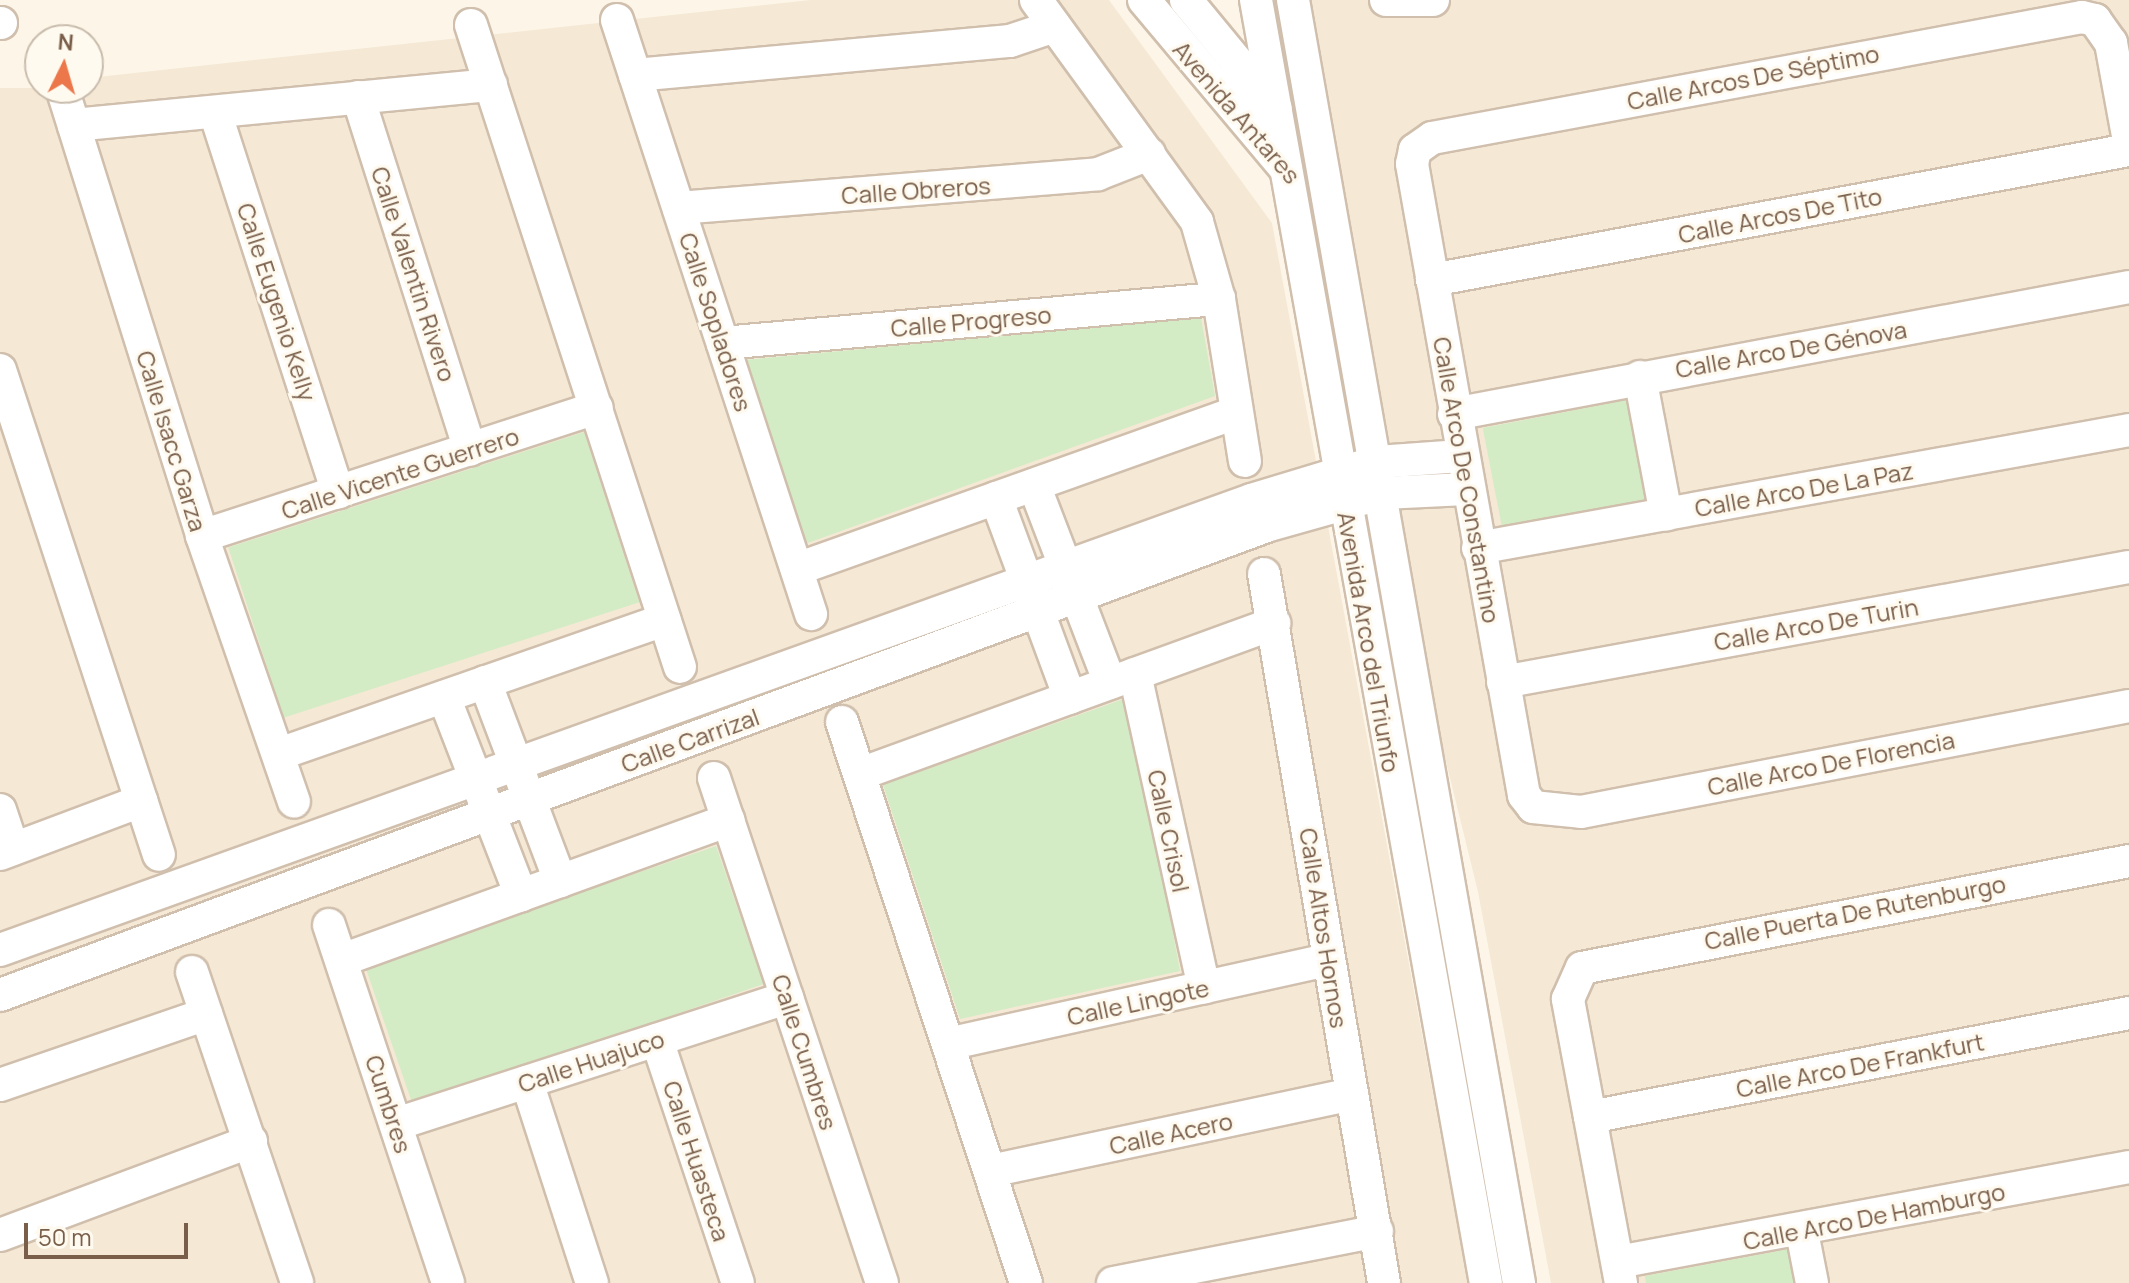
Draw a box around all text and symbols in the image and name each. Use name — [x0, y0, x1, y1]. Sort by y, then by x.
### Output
north arrow — [24, 24, 104, 104]
text: N — [57, 26, 75, 58]
street label: Avenida Antares — [1167, 35, 1307, 189]
street label: Calle Arcos De Séptimo — [1625, 38, 1881, 116]
street label: Calle Valentin Rivero — [366, 163, 462, 385]
street label: Calle Obreros — [840, 170, 992, 210]
street label: Calle Arcos De Tito — [1676, 181, 1884, 249]
street label: Calle Eugenio Kelly — [231, 199, 323, 405]
street label: Calle Sopladores — [674, 229, 758, 415]
street label: Calle Progreso — [890, 300, 1052, 342]
street label: Calle Arco De Génova — [1673, 314, 1909, 384]
street label: Calle Arco De Constantino — [1428, 335, 1506, 625]
street label: Calle Isacc Garza — [131, 347, 213, 535]
street label: Calle Vicente Guerrero — [278, 421, 522, 525]
street label: Calle Arco De La Paz — [1692, 456, 1916, 522]
street label: Avenida Arco del Triunfo — [1332, 509, 1406, 775]
street label: Calle Arco De Turin — [1712, 592, 1920, 656]
street label: Calle Carrizal — [617, 702, 763, 778]
street label: Calle Arco De Florencia — [1705, 725, 1957, 801]
street label: Calle Crisol — [1142, 767, 1196, 895]
street label: Calle Altos Hornos — [1294, 826, 1354, 1030]
street label: Calle Puerta De Rutenburgo — [1702, 869, 2008, 955]
street label: Calle Cumbres — [766, 971, 844, 1133]
street label: Calle Lingote — [1064, 973, 1212, 1031]
street label: Calle Huajuco — [514, 1024, 668, 1098]
street label: Calle Arco De Frankfurt — [1734, 1027, 1986, 1103]
street label: Cumbres — [360, 1052, 418, 1156]
street label: Calle Huasteca — [658, 1077, 736, 1245]
street label: Calle Acero — [1107, 1106, 1235, 1160]
street label: Calle Arco De Hamburgo — [1741, 1176, 2007, 1256]
scale bar — [28, 1207, 192, 1257]
text: 50 m — [38, 1220, 92, 1253]

